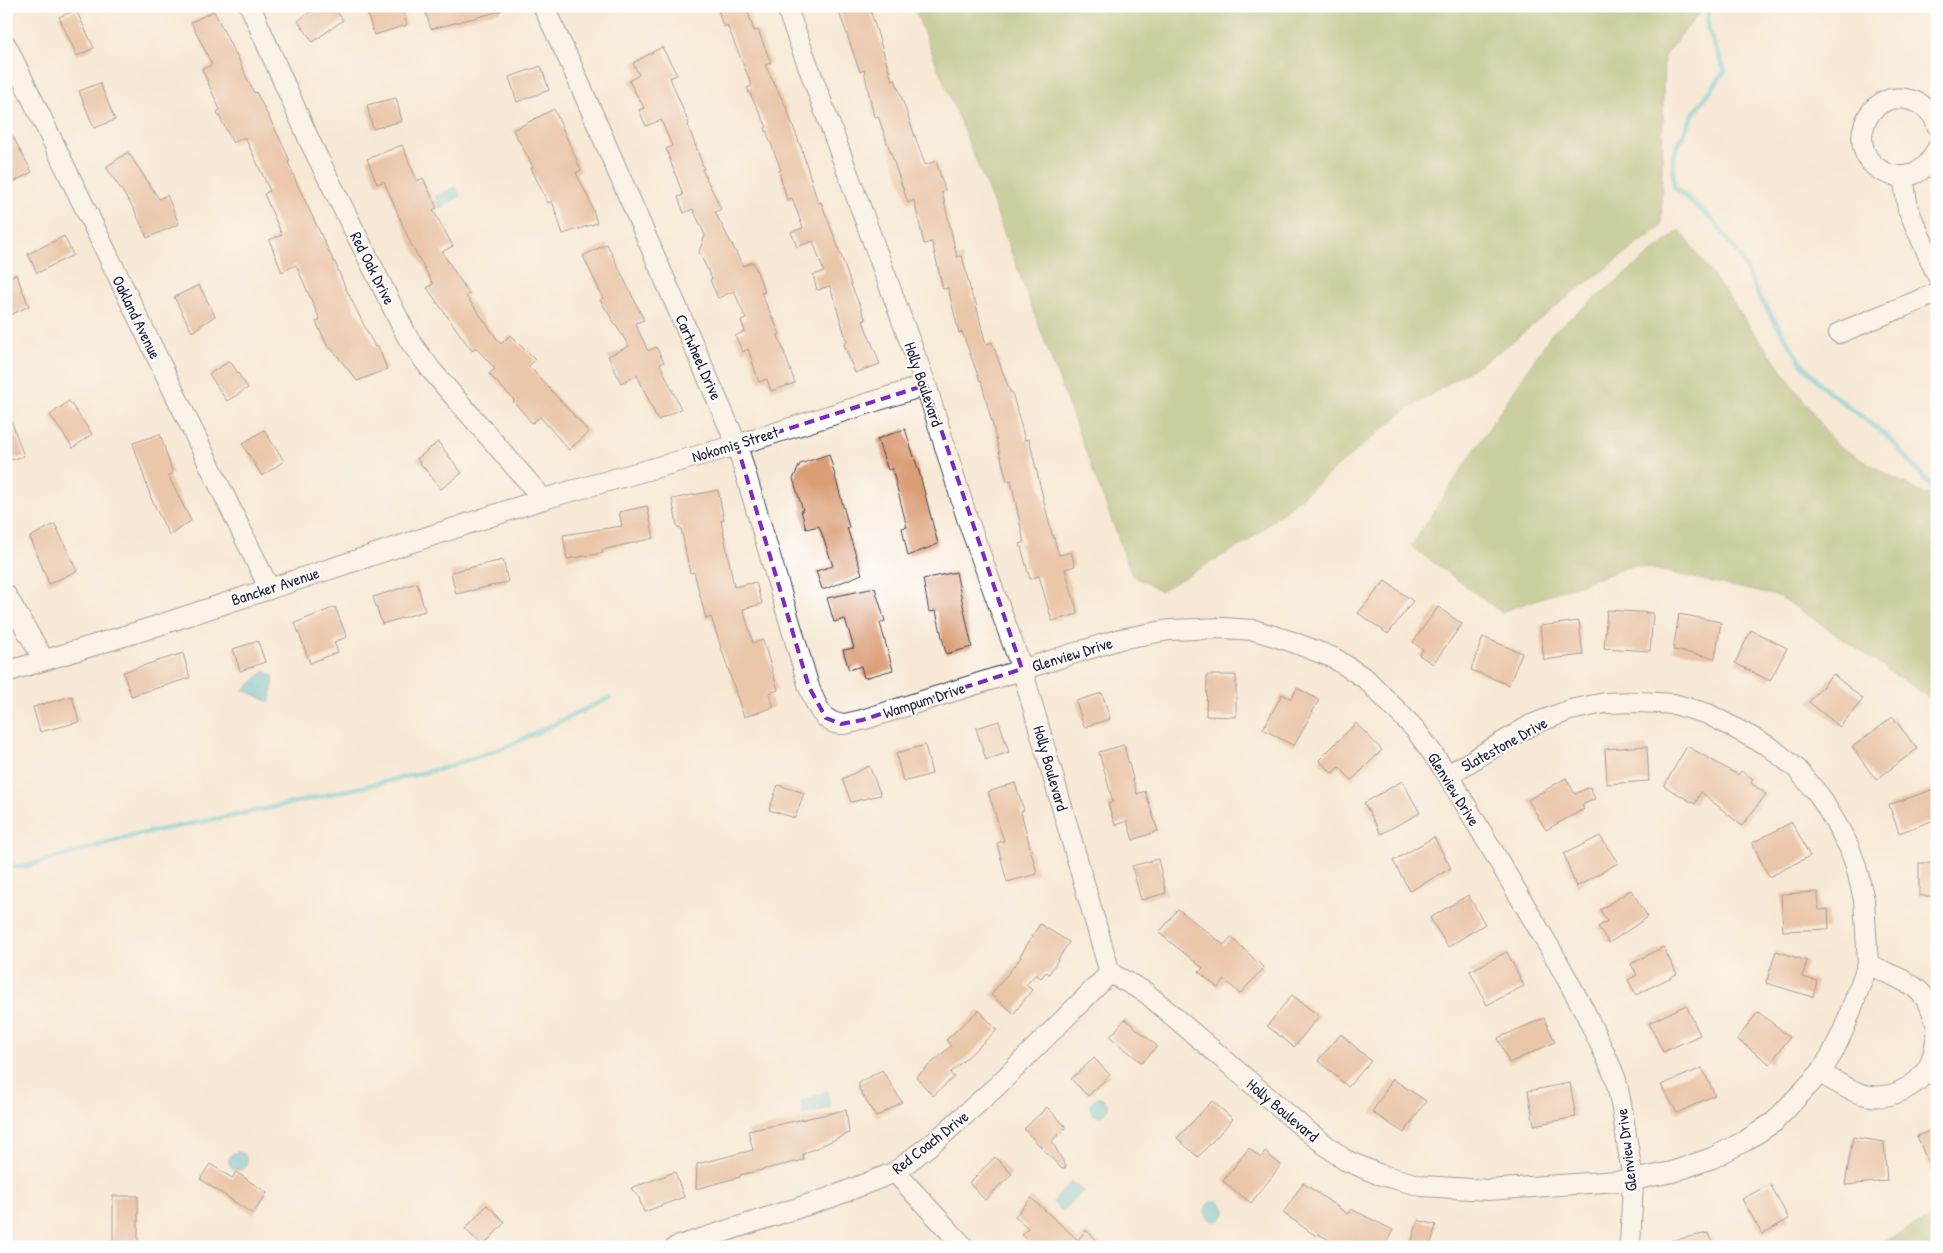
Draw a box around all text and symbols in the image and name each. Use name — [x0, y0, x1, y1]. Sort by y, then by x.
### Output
street label: Red Oak Drive — [345, 228, 401, 309]
street label: Oakland Avenue — [107, 272, 167, 363]
street label: Cartwheel Drive — [670, 311, 728, 404]
street label: Holly Boulevard — [899, 339, 949, 429]
street label: Nokomis Street — [689, 420, 782, 468]
street label: Bancker Avenue — [228, 561, 322, 611]
street label: Glenview Drive — [1029, 631, 1116, 677]
street label: Wampum Drive — [880, 676, 968, 724]
street label: Slatestone Drive — [1457, 711, 1552, 777]
street label: Holly Boulevard — [1028, 723, 1074, 813]
street label: Glenview Drive — [1423, 748, 1486, 831]
street label: Holly Boulevard — [1242, 1073, 1324, 1147]
street label: Red Coach Drive — [887, 1105, 973, 1179]
street label: Glenview Drive — [1610, 1107, 1642, 1193]

